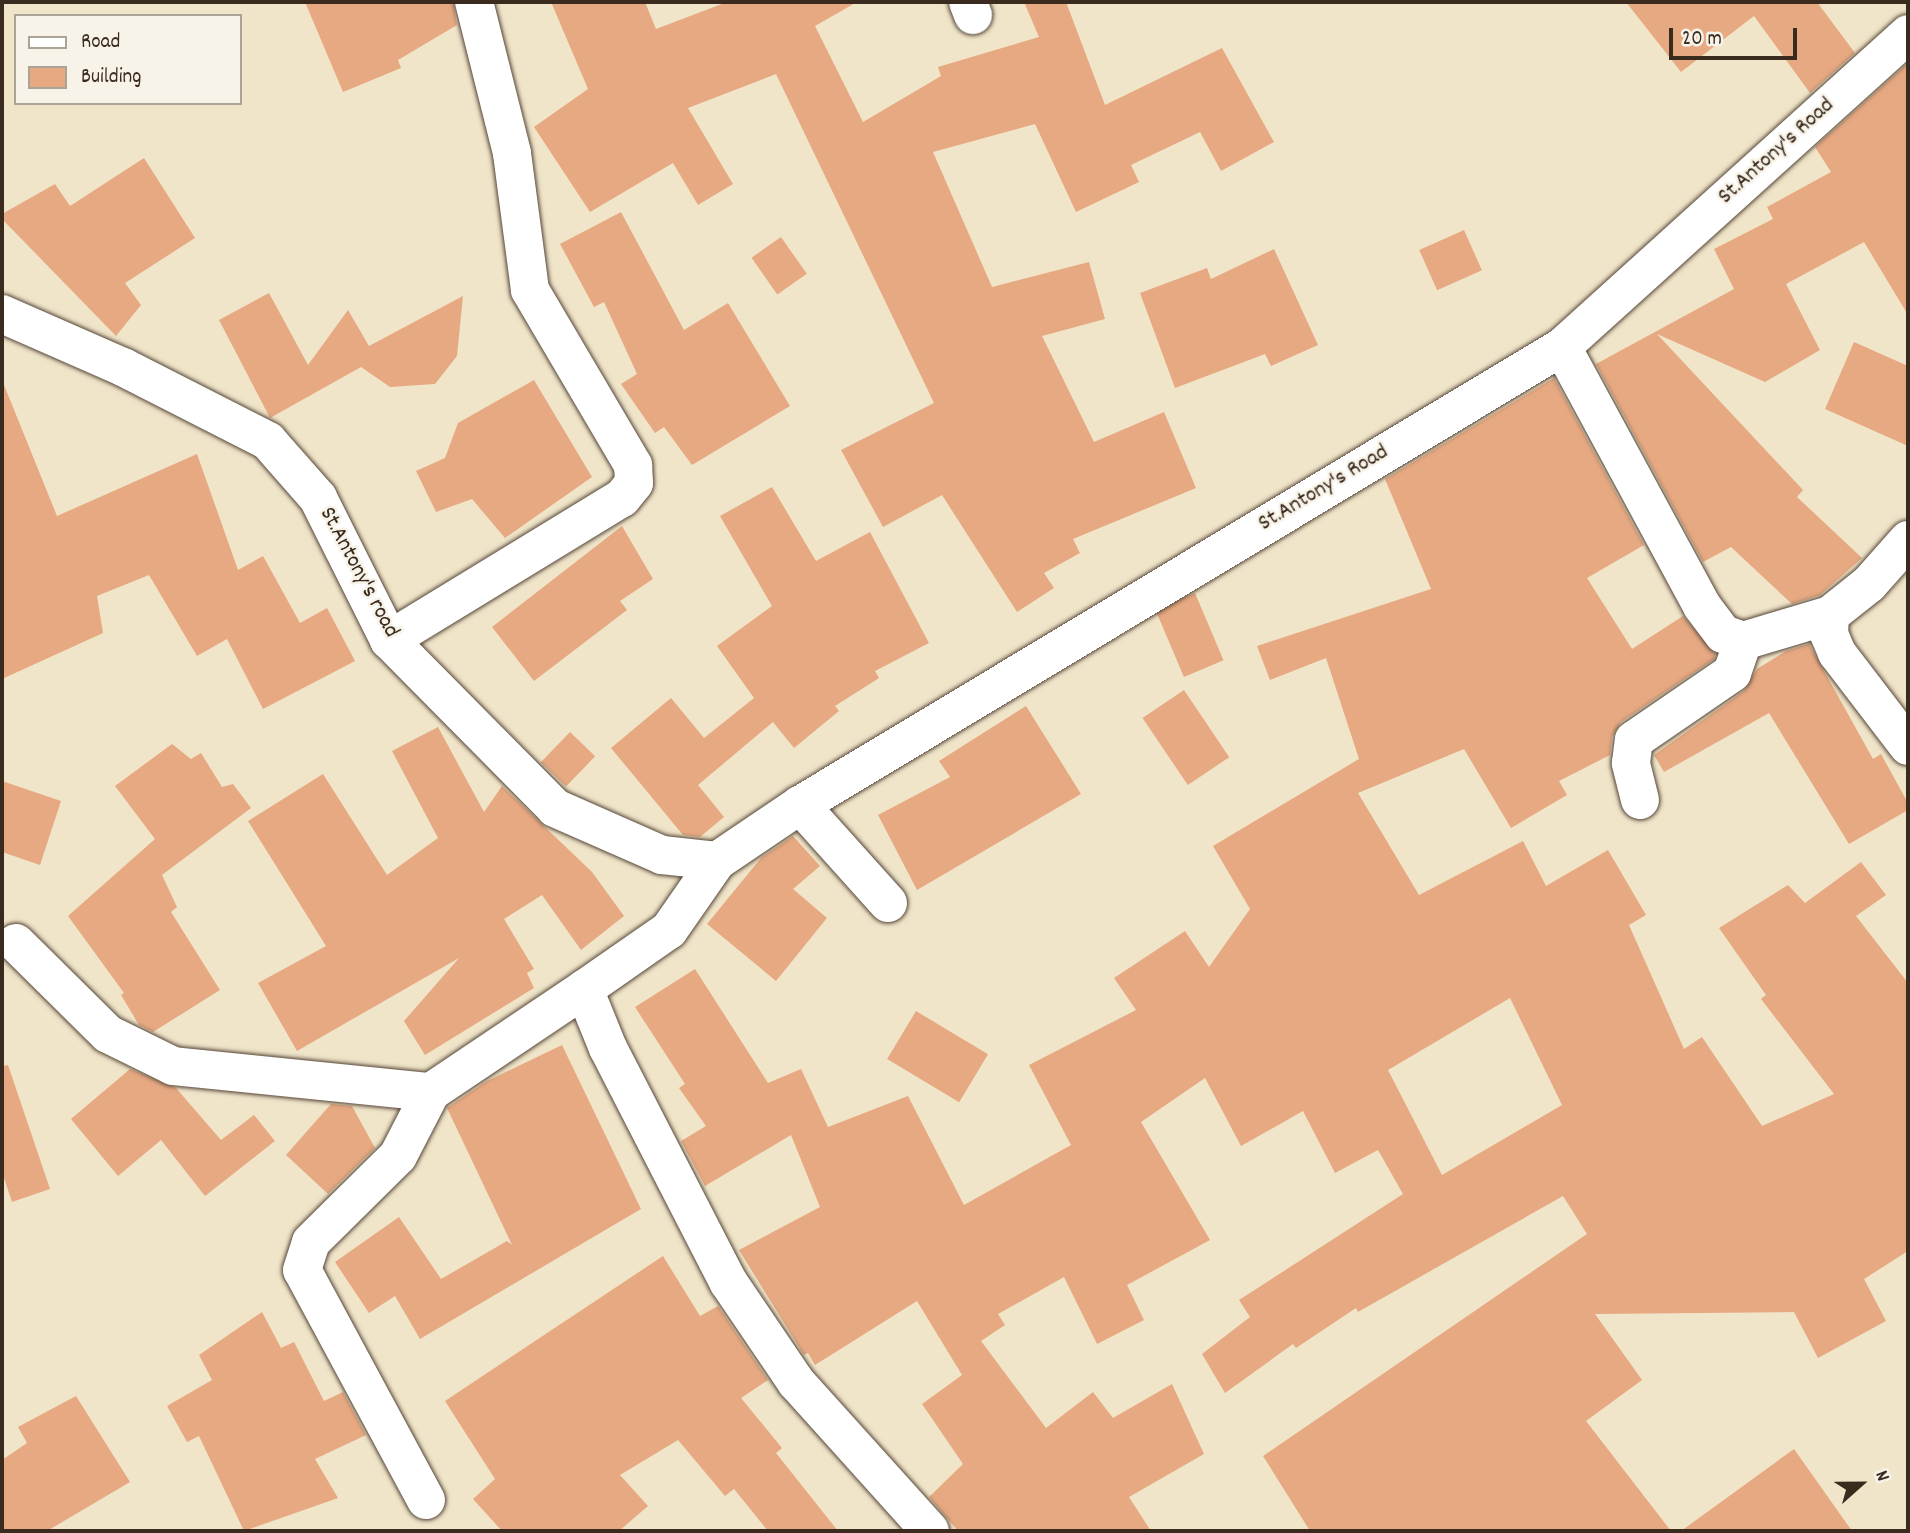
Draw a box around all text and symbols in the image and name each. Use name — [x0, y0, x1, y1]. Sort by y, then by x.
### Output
legend — [14, 14, 242, 105]
scale bar — [1672, 14, 1800, 58]
text: 20 m — [1682, 25, 1722, 55]
text: Road — [81, 28, 120, 58]
text: Building — [81, 63, 141, 93]
street label: St.Antony's Road — [1713, 93, 1841, 211]
street label: St.Antony's Road — [1254, 439, 1394, 539]
street label: St.Antony's road — [312, 503, 404, 643]
north arrow — [1826, 1449, 1896, 1519]
text: N — [1867, 1467, 1895, 1486]

